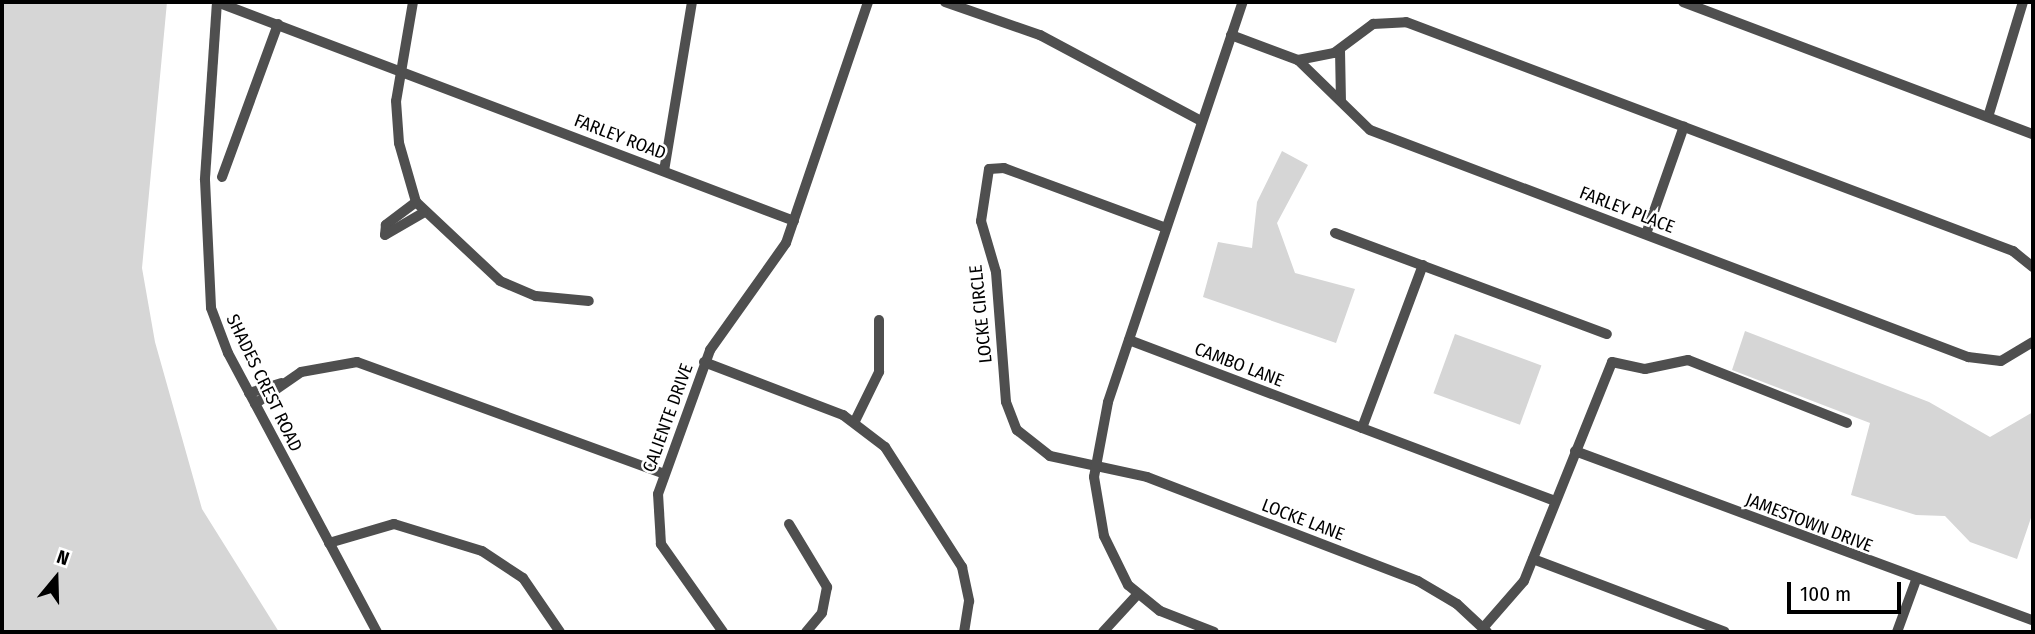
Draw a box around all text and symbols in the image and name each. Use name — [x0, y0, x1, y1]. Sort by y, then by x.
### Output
street label: FARLEY ROAD — [571, 110, 669, 164]
street label: FARLEY PLACE — [1576, 182, 1678, 238]
street label: LOCKE CIRCLE — [965, 264, 997, 364]
street label: SHADES CREST ROAD — [221, 311, 307, 455]
street label: CAMBO LANE — [1191, 338, 1287, 392]
street label: CALIENTE DRIVE — [638, 361, 698, 475]
street label: JAMESTOWN DRIVE — [1742, 489, 1876, 557]
street label: LOCKE LANE — [1259, 494, 1347, 546]
north arrow — [21, 543, 91, 613]
text: N — [54, 545, 72, 570]
scale bar — [1790, 568, 1904, 612]
text: 100 m — [1800, 581, 1851, 607]

